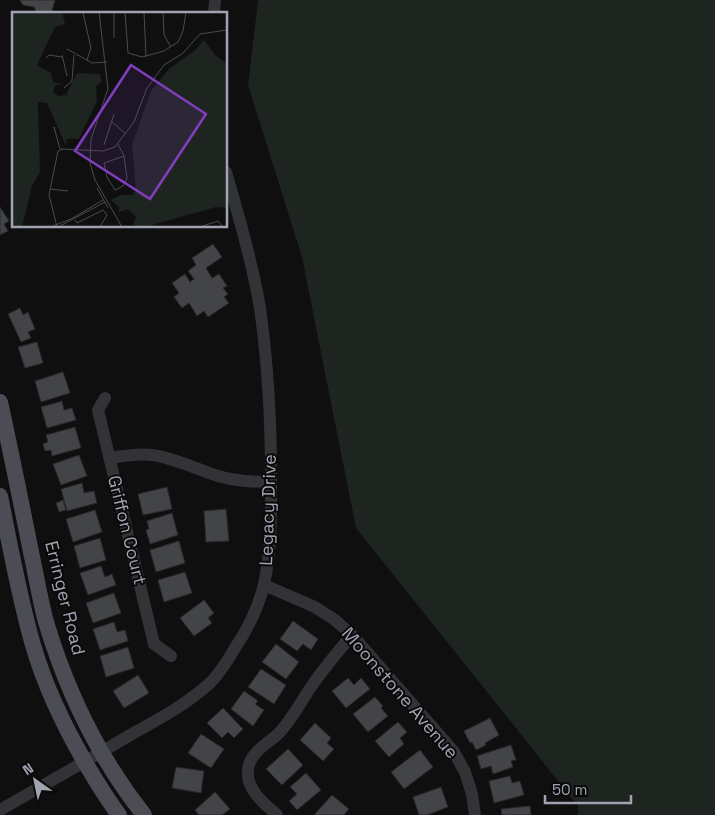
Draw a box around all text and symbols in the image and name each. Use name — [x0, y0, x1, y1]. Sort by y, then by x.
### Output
inset map — [12, 12, 228, 228]
street label: Legacy Drive — [254, 454, 281, 566]
street label: Griffon Court — [103, 473, 152, 587]
street label: Erringer Road — [40, 538, 91, 657]
street label: Moonstone Avenue — [337, 622, 464, 763]
north arrow — [10, 755, 60, 805]
text: N — [19, 759, 37, 779]
scale bar — [545, 772, 631, 804]
text: 50 m — [552, 780, 587, 799]

